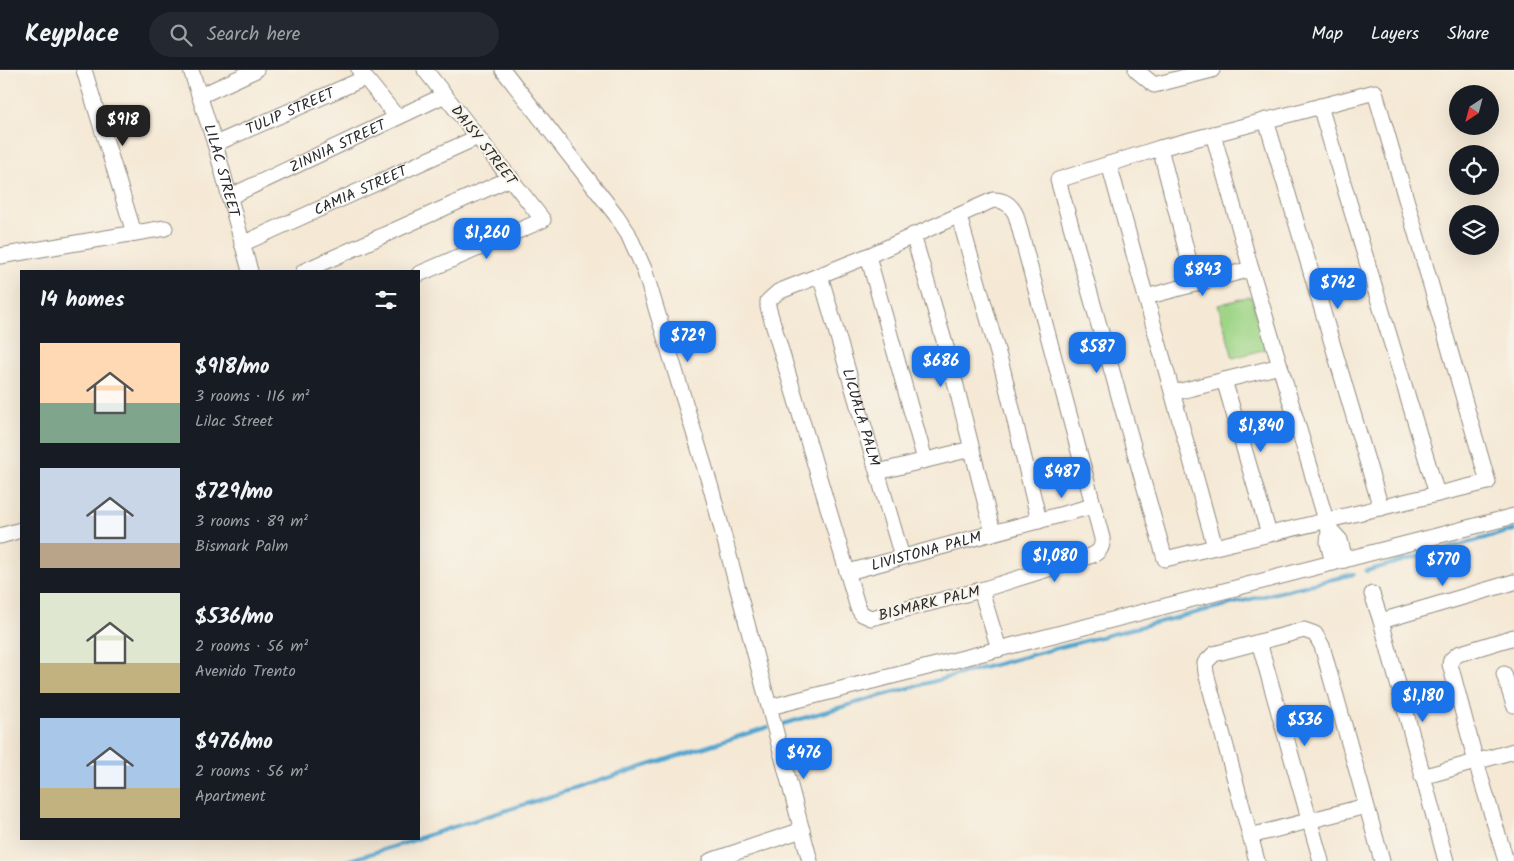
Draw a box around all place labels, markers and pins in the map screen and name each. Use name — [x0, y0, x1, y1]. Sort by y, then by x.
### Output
pin: $918 — [93, 104, 153, 147]
pin: $1,260 — [446, 218, 528, 260]
pin: $843 — [1173, 254, 1233, 297]
pin: $742 — [1308, 268, 1368, 310]
pin: $729 — [658, 320, 718, 363]
pin: $587 — [1067, 332, 1127, 374]
pin: $686 — [911, 346, 971, 388]
pin: $1,840 — [1220, 410, 1302, 453]
pin: $487 — [1032, 456, 1092, 499]
pin: $1,080 — [1014, 540, 1096, 583]
pin: $770 — [1413, 544, 1473, 587]
pin: $1,180 — [1382, 680, 1464, 723]
pin: $536 — [1275, 704, 1335, 747]
pin: $476 — [774, 738, 834, 780]

